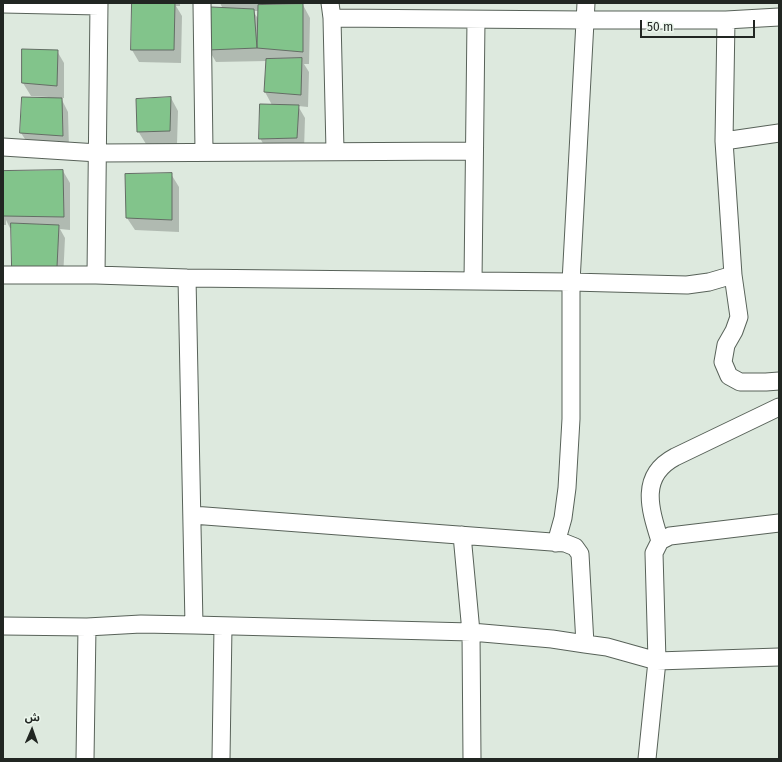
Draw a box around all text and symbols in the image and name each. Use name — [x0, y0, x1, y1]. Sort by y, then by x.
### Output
scale bar — [642, 12, 757, 38]
text: 50 m — [647, 20, 673, 34]
north arrow — [12, 710, 52, 750]
text: ش — [25, 711, 40, 724]

